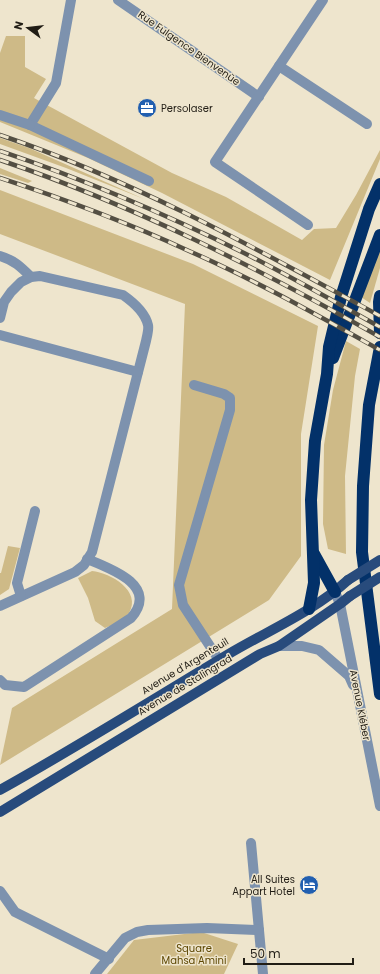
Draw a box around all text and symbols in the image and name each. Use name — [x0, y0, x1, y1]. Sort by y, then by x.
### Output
street label: Rue Fulgence Bienvenüe — [135, 7, 243, 89]
north arrow — [8, 8, 48, 48]
text: N — [10, 19, 27, 31]
office icon: Persolaser — [136, 97, 158, 119]
place label: Persolaser — [161, 101, 213, 116]
street label: Avenue d'Argenteuil — [138, 634, 232, 698]
street label: Avenue de Stalingrad — [135, 651, 235, 719]
street label: Avenue Kléber — [346, 668, 374, 742]
place label: All Suites Appart Hotel — [232, 872, 295, 899]
hotel icon: All Suites Appart Hotel — [298, 874, 320, 896]
scale bar — [244, 940, 353, 966]
park label: Square Mahsa Amini — [162, 941, 226, 968]
text: 50 m — [250, 945, 281, 962]

